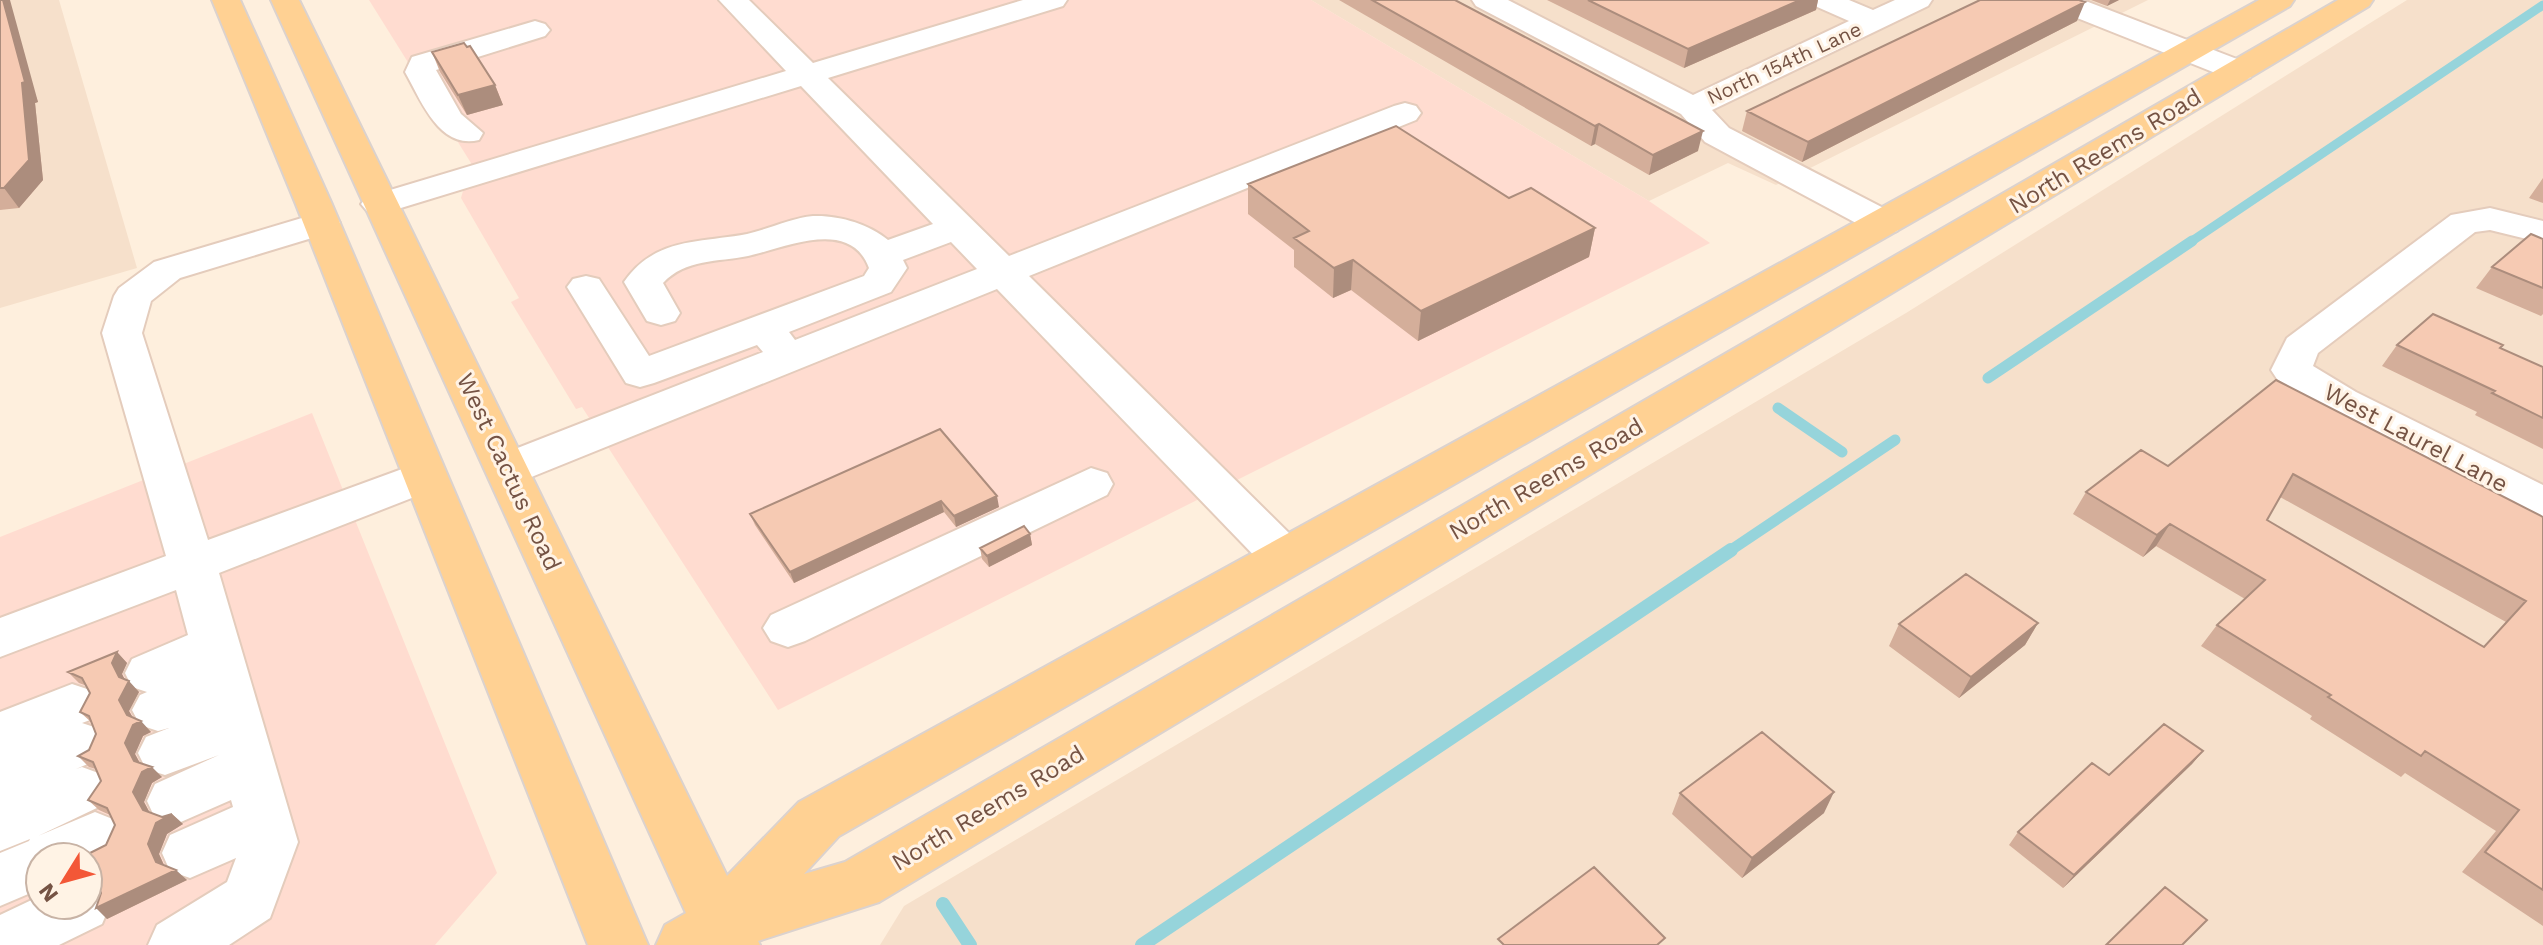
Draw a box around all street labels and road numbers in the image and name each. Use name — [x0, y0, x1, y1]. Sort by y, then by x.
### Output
street label: North 154th Lane — [1703, 17, 1865, 109]
street label: North Reems Road — [2004, 82, 2206, 220]
street label: West Cactus Road — [451, 369, 567, 575]
street label: West Laurel Lane — [2319, 378, 2513, 498]
street label: North Reems Road — [1444, 412, 1648, 546]
street label: North Reems Road — [887, 739, 1089, 877]

